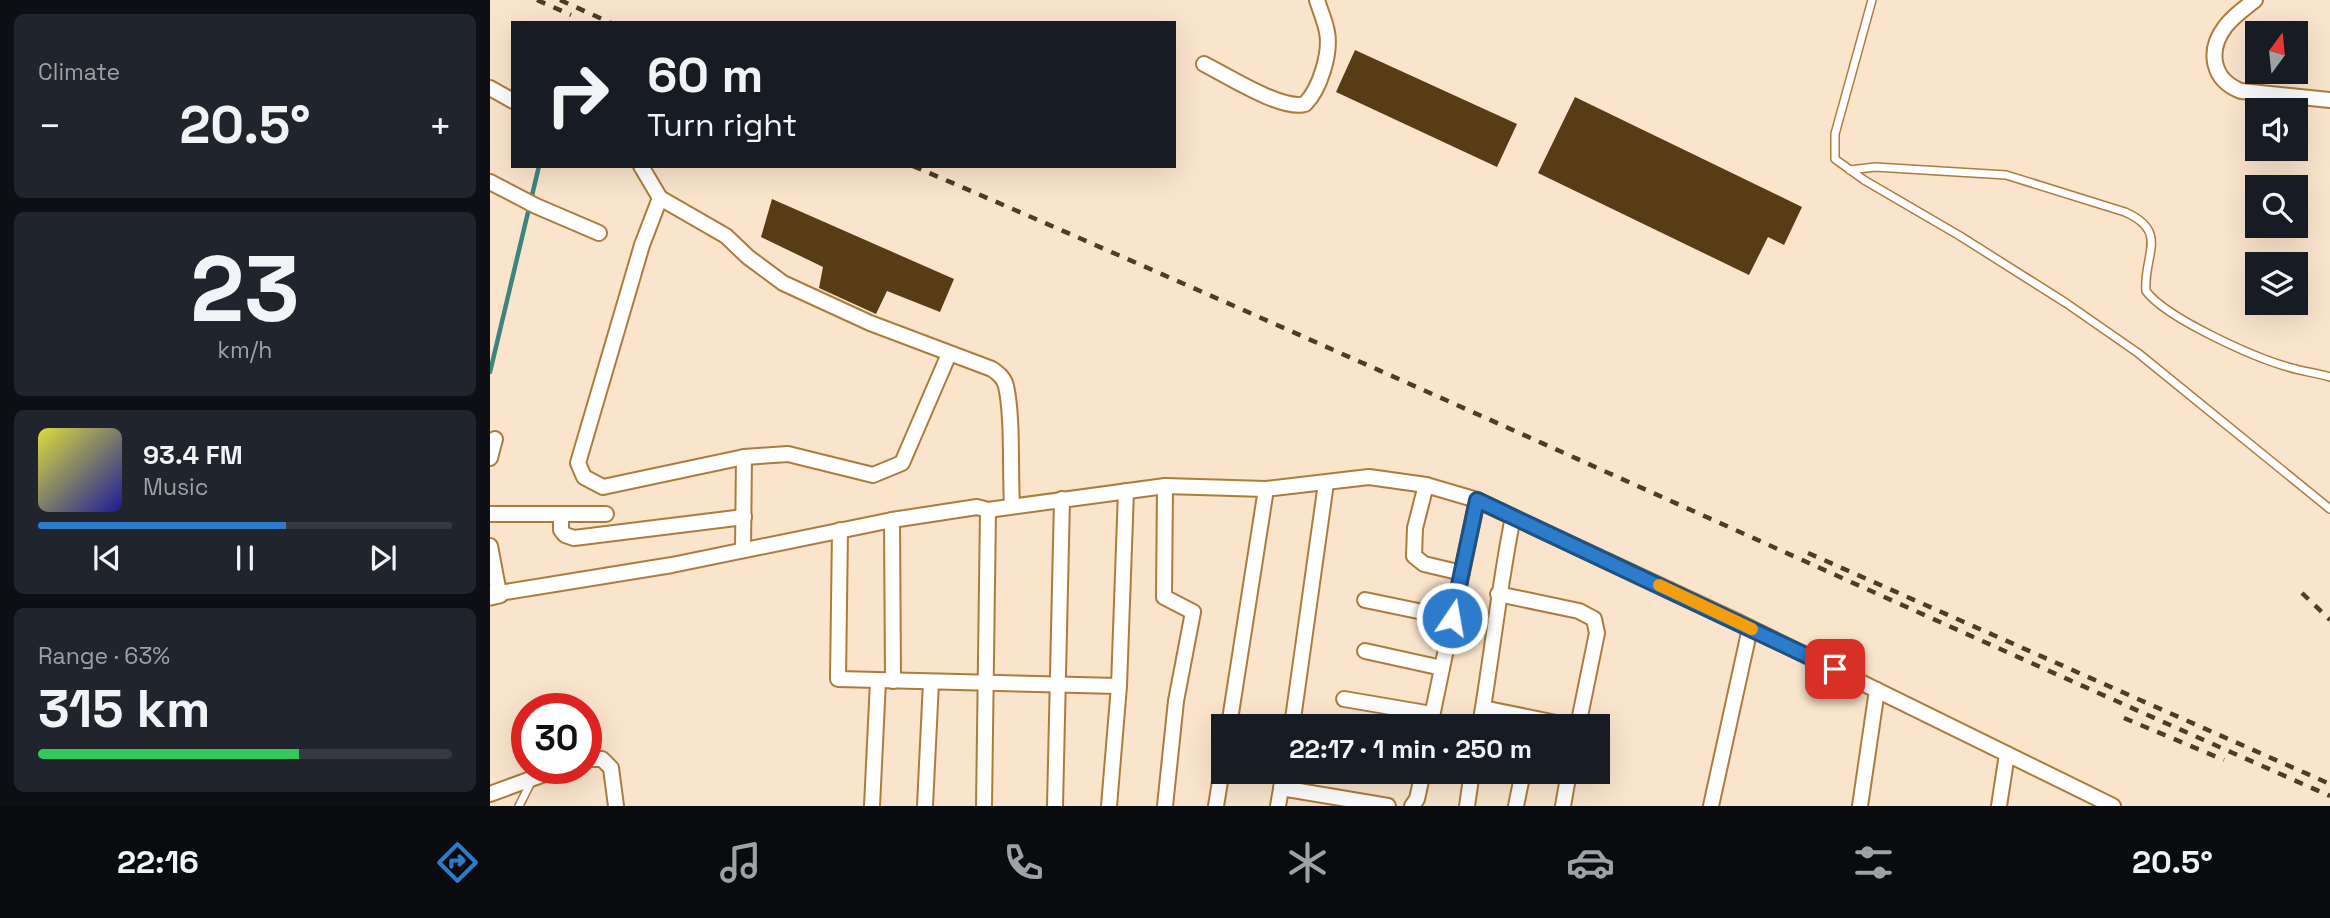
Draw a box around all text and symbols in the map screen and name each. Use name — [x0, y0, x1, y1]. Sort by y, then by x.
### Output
north arrow — [2245, 21, 2308, 84]
map controls — [2245, 21, 2308, 315]
text: 60 m — [647, 44, 763, 106]
icon: right — [532, 49, 623, 140]
text: Climate — [38, 57, 120, 87]
text: 20.5° — [179, 92, 311, 158]
button: sound — [2245, 98, 2308, 161]
text: − — [38, 102, 62, 150]
text: + — [428, 102, 452, 150]
text: Turn right — [647, 105, 797, 145]
button: search — [2245, 175, 2308, 238]
text: 23 — [190, 231, 300, 348]
button: layers — [2245, 252, 2308, 315]
text: km/h — [218, 335, 272, 365]
text: 93.4 FM — [143, 438, 243, 472]
text: Music — [143, 472, 208, 502]
icon: previous — [88, 539, 126, 577]
icon: pause — [226, 539, 264, 577]
icon: next — [364, 539, 402, 577]
position arrow — [1415, 581, 1489, 655]
pin — [1805, 639, 1865, 699]
text: Range · 63% — [38, 641, 170, 671]
icon: arrive — [1816, 650, 1854, 688]
text: 315 km — [38, 676, 210, 742]
speed limit sign: 30 — [511, 693, 602, 784]
text: 22:17 · 1 min · 250 m — [1289, 732, 1532, 766]
icon: directions — [433, 838, 482, 887]
icon: music — [716, 838, 765, 887]
icon: phone — [999, 838, 1048, 887]
icon: climate — [1283, 838, 1332, 887]
icon: car — [1566, 838, 1615, 887]
icon: filters — [1849, 838, 1898, 887]
text: 22:16 — [117, 842, 199, 882]
text: 20.5° — [2132, 842, 2213, 882]

